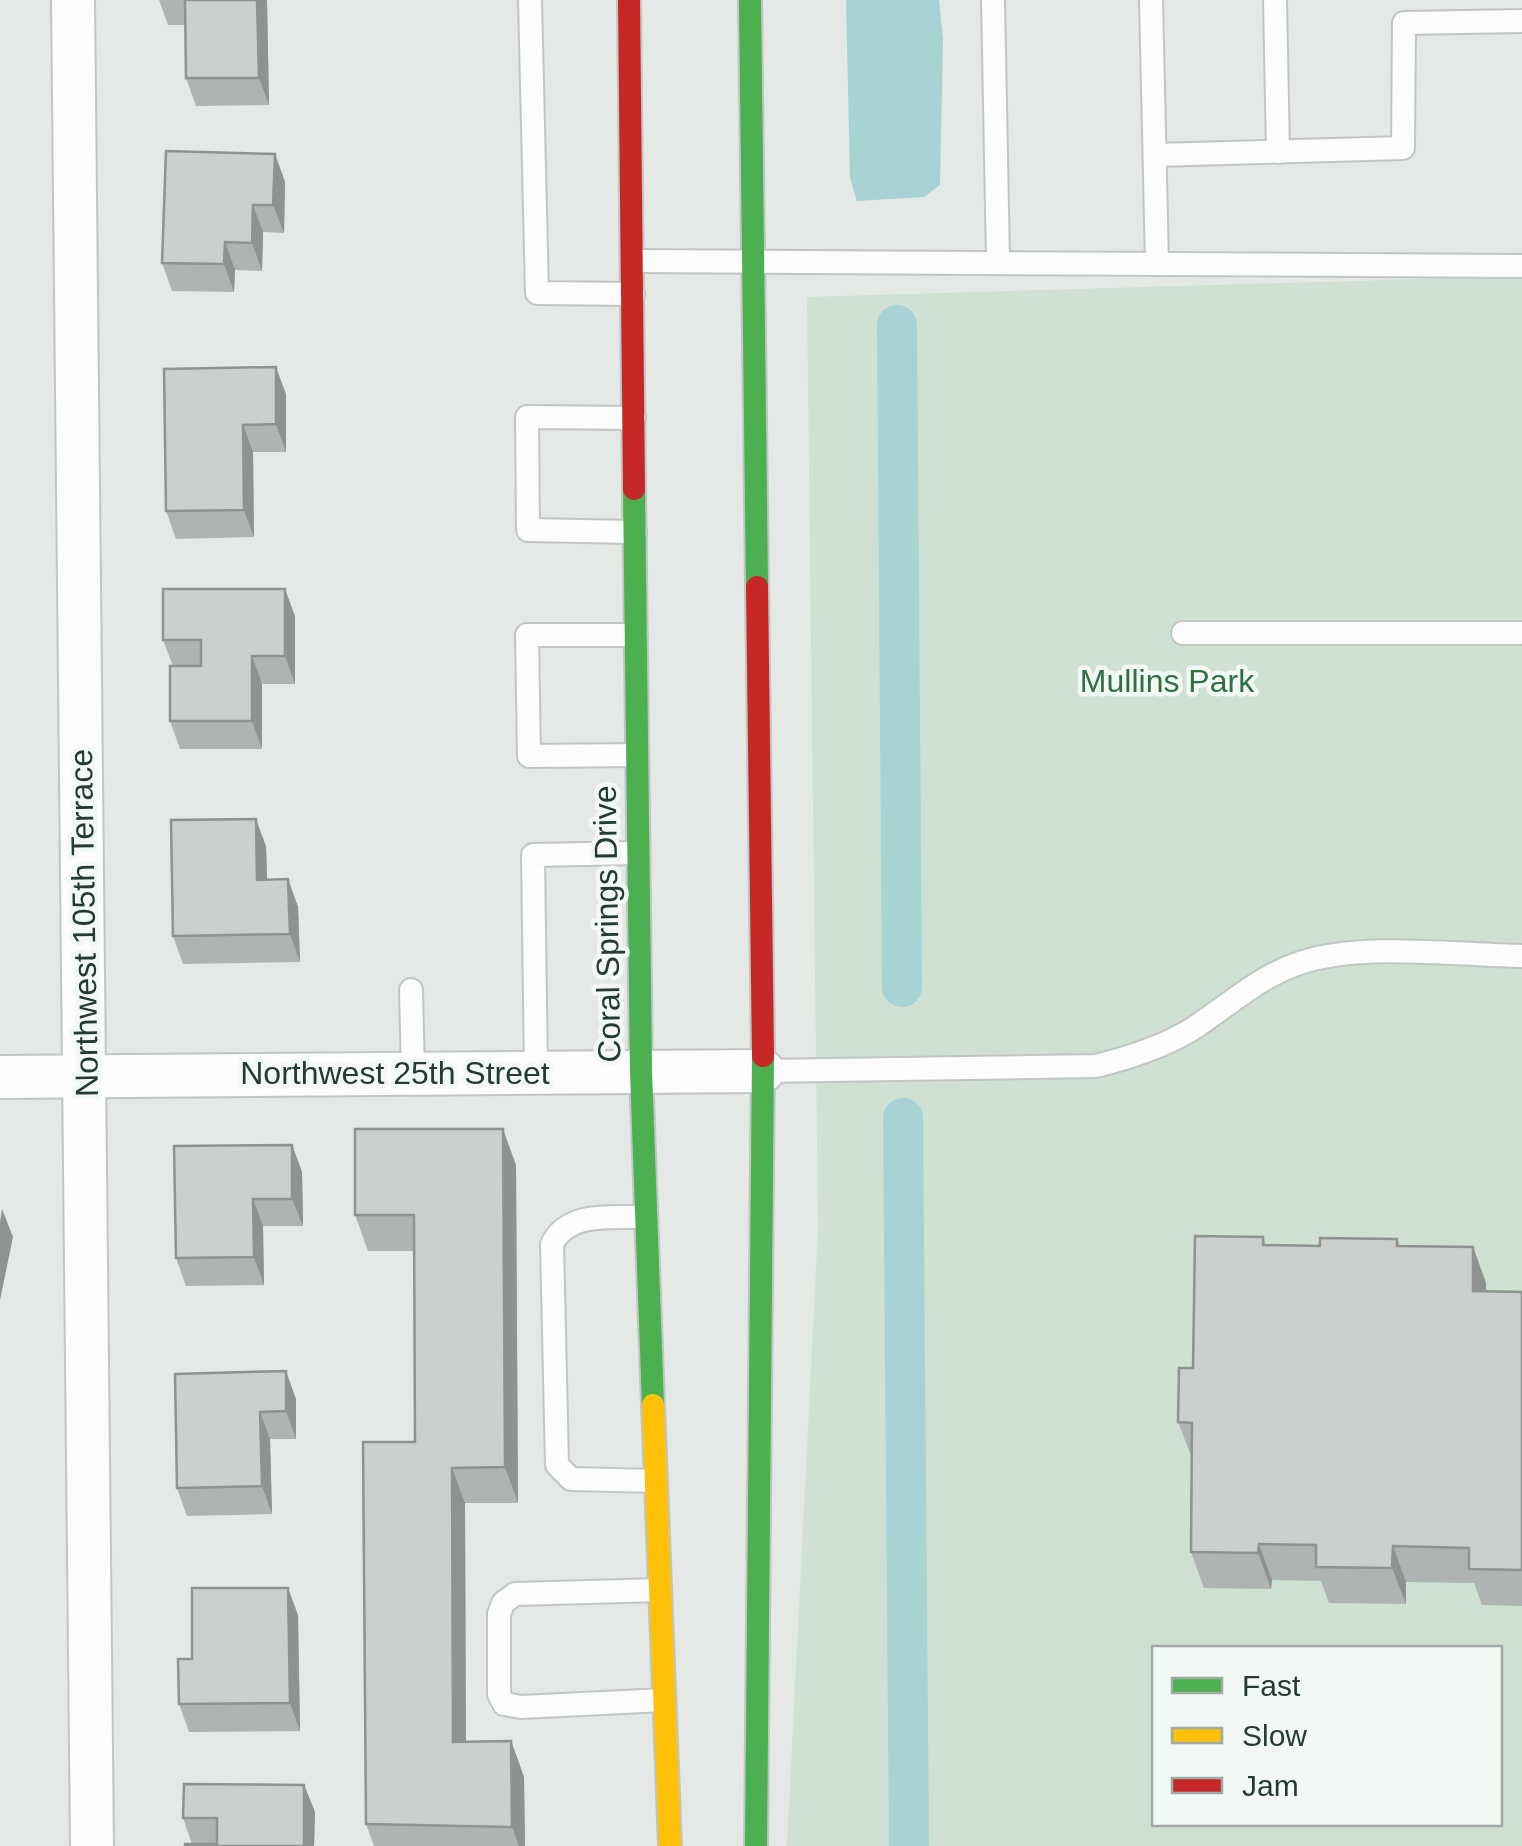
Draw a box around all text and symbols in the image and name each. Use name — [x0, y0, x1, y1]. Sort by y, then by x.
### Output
park label: Mullins Park — [1080, 663, 1255, 699]
street label: Northwest 105th Terrace — [63, 749, 105, 1097]
street label: Coral Springs Drive — [587, 785, 627, 1063]
street label: Northwest 25th Street — [240, 1055, 550, 1091]
legend — [1152, 1646, 1502, 1826]
text: Fast — [1242, 1669, 1301, 1702]
text: Slow — [1242, 1719, 1307, 1752]
text: Jam — [1242, 1769, 1299, 1802]

